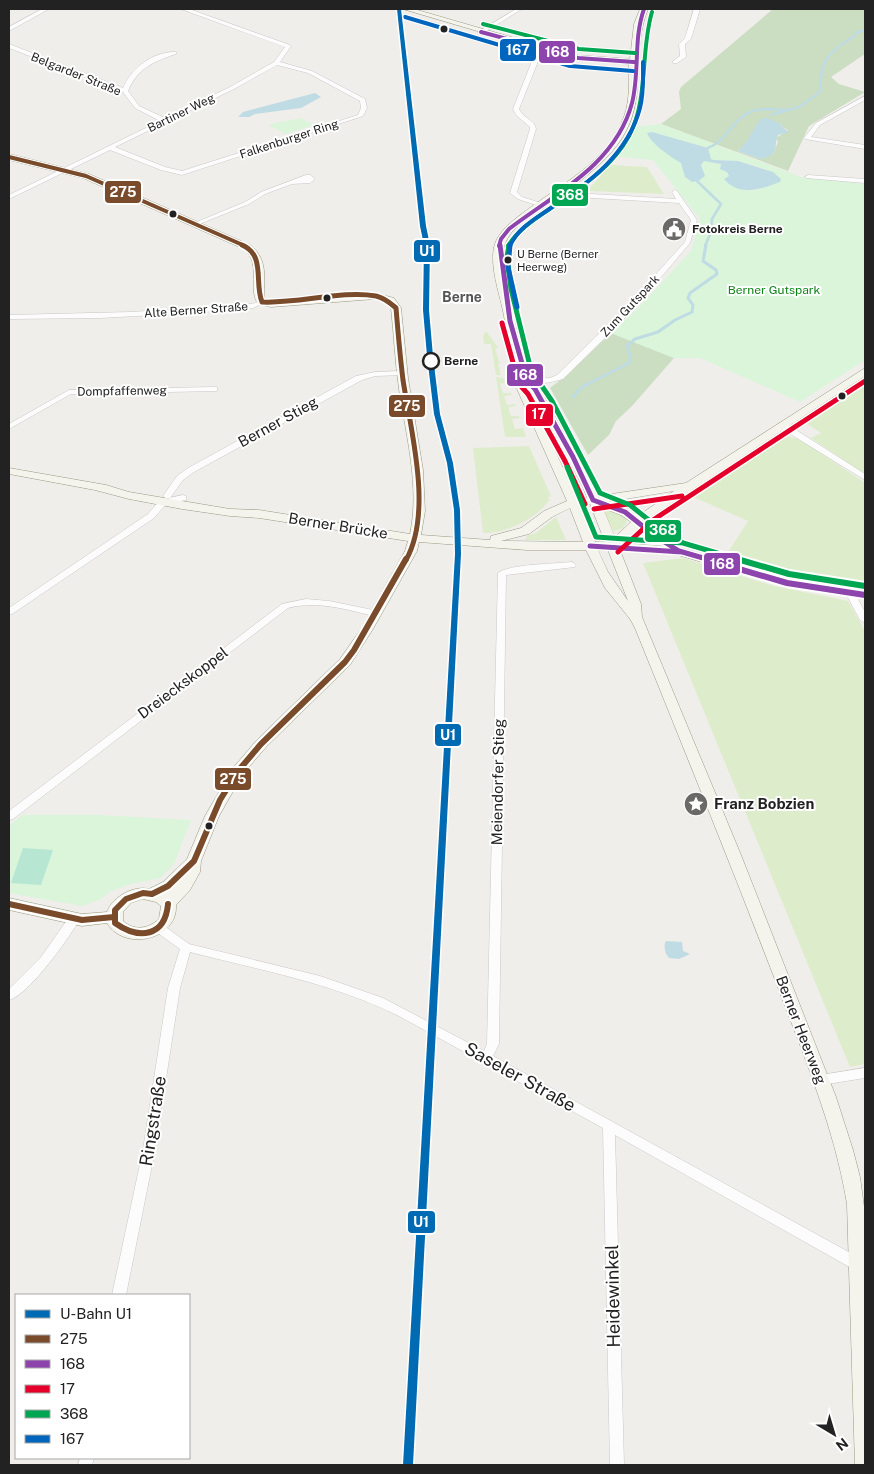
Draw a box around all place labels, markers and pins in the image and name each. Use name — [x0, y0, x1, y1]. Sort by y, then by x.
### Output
unlabelled marker — [439, 24, 449, 34]
unlabelled marker — [168, 209, 178, 219]
public building icon: Fotokreis Berne — [661, 216, 687, 242]
place label: Fotokreis Berne — [692, 222, 783, 236]
place label: U Berne (Berner Heerweg) — [517, 248, 599, 273]
marker: U Berne (Berner Heerweg) — [503, 255, 513, 265]
unlabelled marker — [322, 293, 332, 303]
marker: Berne — [422, 352, 440, 370]
place label: Berne — [444, 354, 478, 368]
unlabelled marker — [837, 391, 847, 401]
place icon: Franz Bobzien — [683, 791, 709, 817]
place label: Franz Bobzien — [714, 795, 814, 812]
unlabelled marker — [204, 821, 214, 831]

